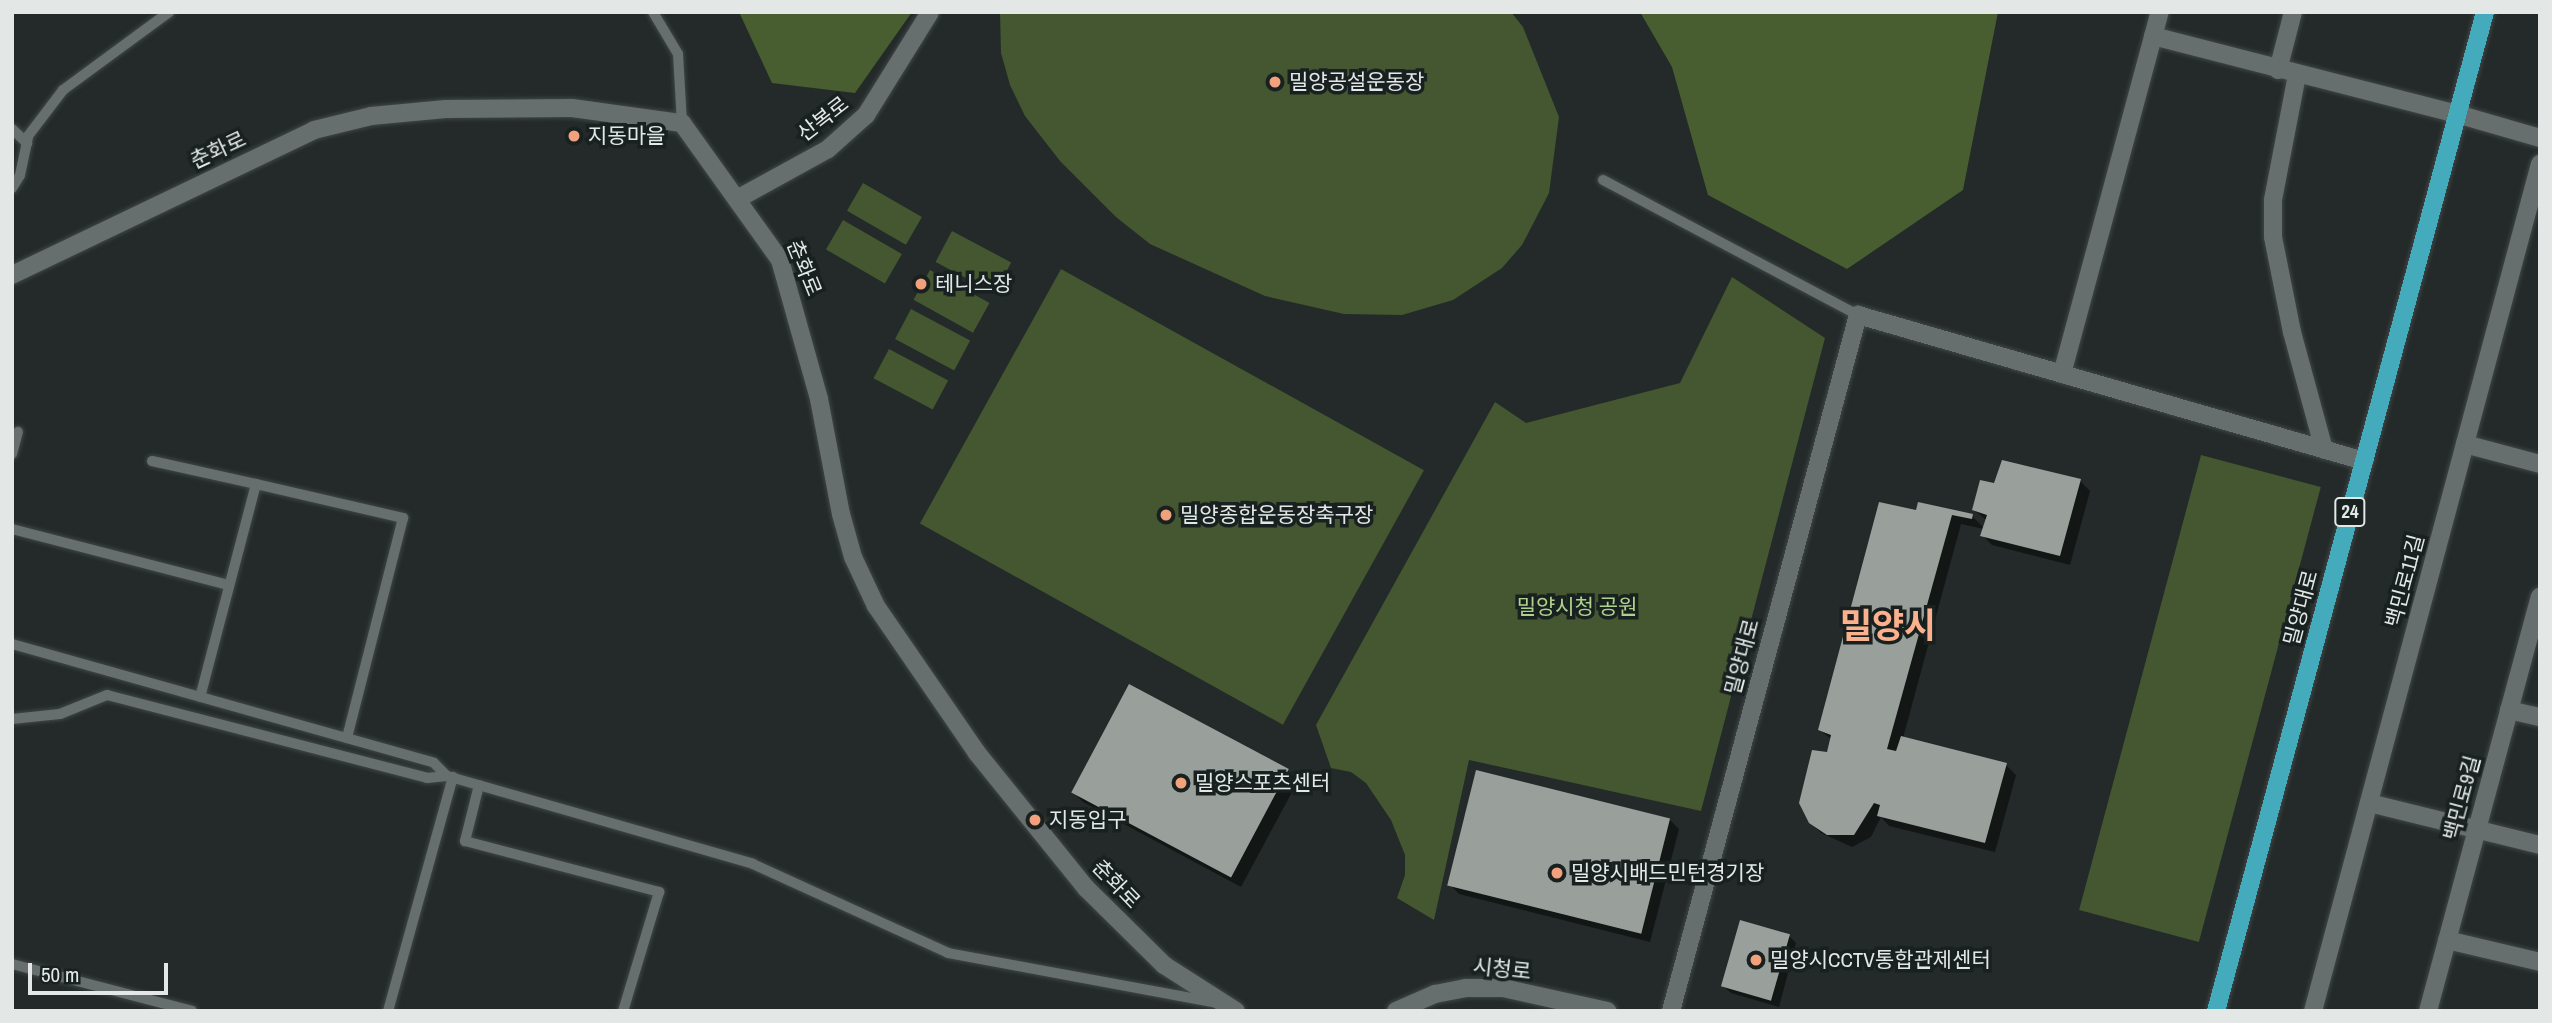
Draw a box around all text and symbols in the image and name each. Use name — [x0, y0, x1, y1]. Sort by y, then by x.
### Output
place label: 밀양공설운동장 — [1289, 69, 1424, 95]
marker: 밀양공설운동장 — [1267, 74, 1283, 90]
street label: 산복로 — [792, 91, 854, 147]
place label: 지동마을 — [588, 123, 665, 149]
street label: 춘화로 — [186, 126, 250, 174]
marker: 지동마을 — [566, 128, 582, 144]
street label: 춘화로 — [781, 236, 827, 300]
place label: 테니스장 — [935, 271, 1012, 297]
marker: 테니스장 — [913, 276, 929, 292]
road number: 24 — [2334, 496, 2366, 527]
place label: 밀양종합운동장축구장 — [1180, 502, 1373, 528]
marker: 밀양종합운동장축구장 — [1158, 507, 1174, 523]
street label: 백민로11길 — [2381, 532, 2429, 630]
street label: 밀양대로 — [2279, 567, 2323, 649]
park label: 밀양시청 공원 — [1517, 594, 1637, 620]
district label: 밀양시 — [1840, 605, 1936, 647]
street label: 밀양대로 — [1720, 616, 1764, 698]
street label: 백민로9길 — [2439, 753, 2485, 843]
place label: 밀양스포츠센터 — [1195, 770, 1330, 796]
marker: 밀양스포츠센터 — [1173, 775, 1189, 791]
place label: 지동입구 — [1049, 807, 1126, 833]
marker: 지동입구 — [1027, 812, 1043, 828]
street label: 춘화로 — [1087, 854, 1145, 914]
place label: 밀양시배드민턴경기장 — [1571, 860, 1764, 886]
marker: 밀양시배드민턴경기장 — [1549, 865, 1565, 881]
place label: 밀양시CCTV통합관제센터 — [1770, 947, 1991, 973]
scale bar — [32, 950, 172, 994]
marker: 밀양시CCTV통합관제센터 — [1748, 952, 1764, 968]
street label: 시청로 — [1472, 953, 1532, 985]
text: 50 m — [41, 960, 79, 989]

